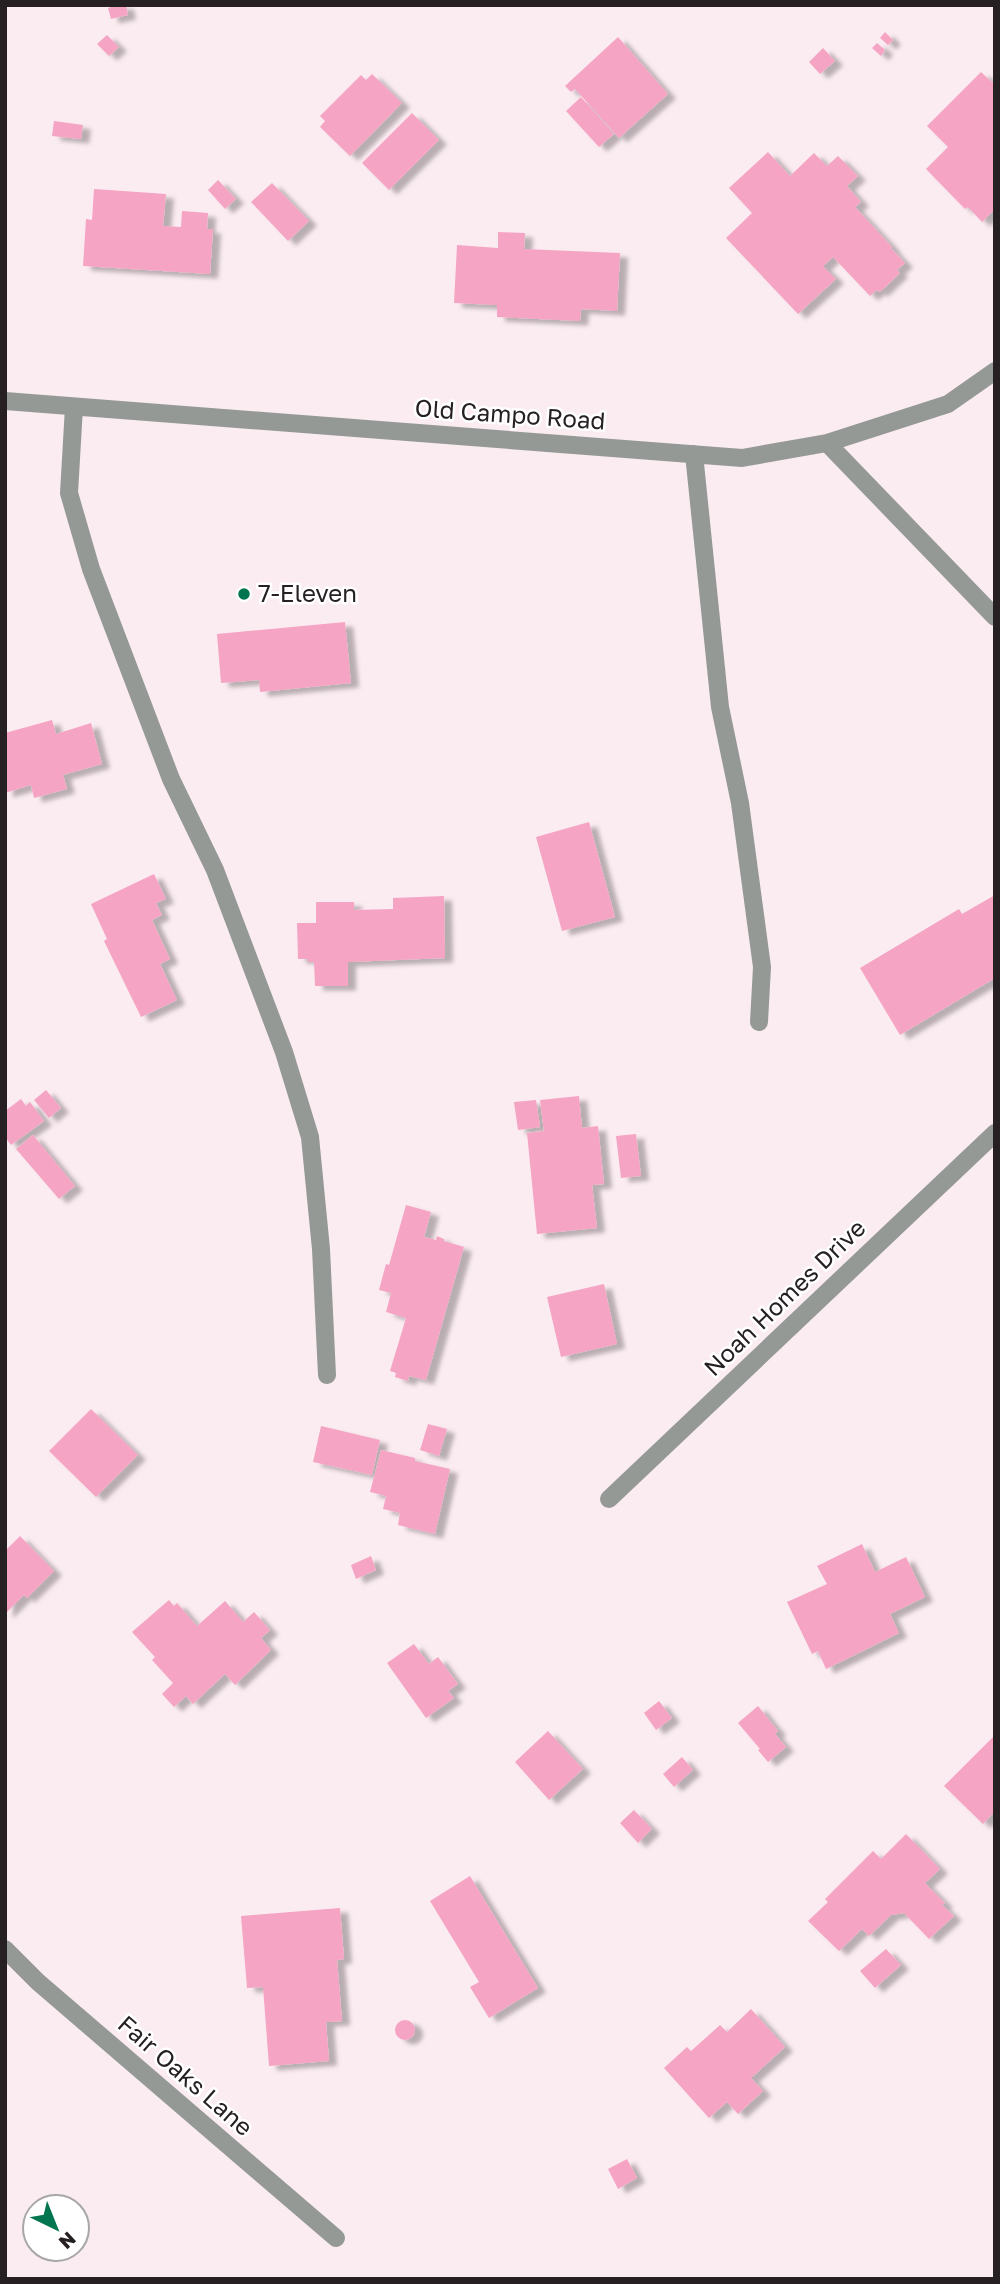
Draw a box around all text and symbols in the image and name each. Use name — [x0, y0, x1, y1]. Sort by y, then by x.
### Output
street label: Old Campo Road — [414, 392, 606, 435]
place label: 7-Eleven — [258, 578, 357, 607]
marker: 7-Eleven — [236, 586, 252, 602]
street label: Noah Homes Drive — [697, 1213, 871, 1381]
street label: Fair Oaks Lane — [113, 2009, 259, 2141]
north arrow — [21, 2193, 91, 2263]
text: N — [55, 2227, 81, 2254]

